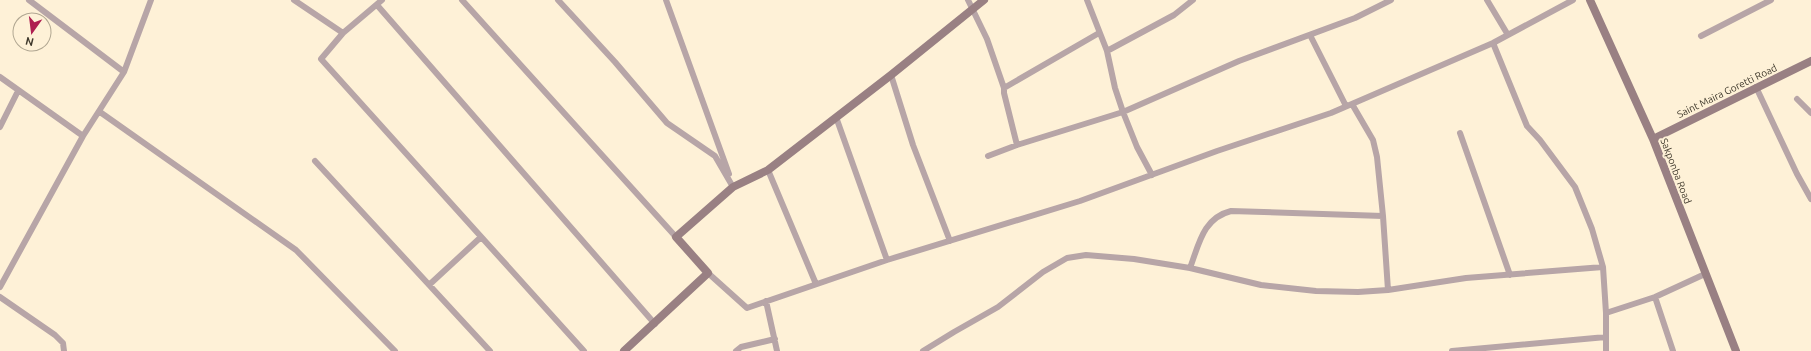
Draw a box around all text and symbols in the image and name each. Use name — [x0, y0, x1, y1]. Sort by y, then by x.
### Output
north arrow — [12, 12, 52, 52]
text: N — [24, 35, 35, 49]
street label: Saint Maira Goretti Road — [1675, 62, 1779, 120]
street label: Sakponba Road — [1658, 137, 1694, 205]

